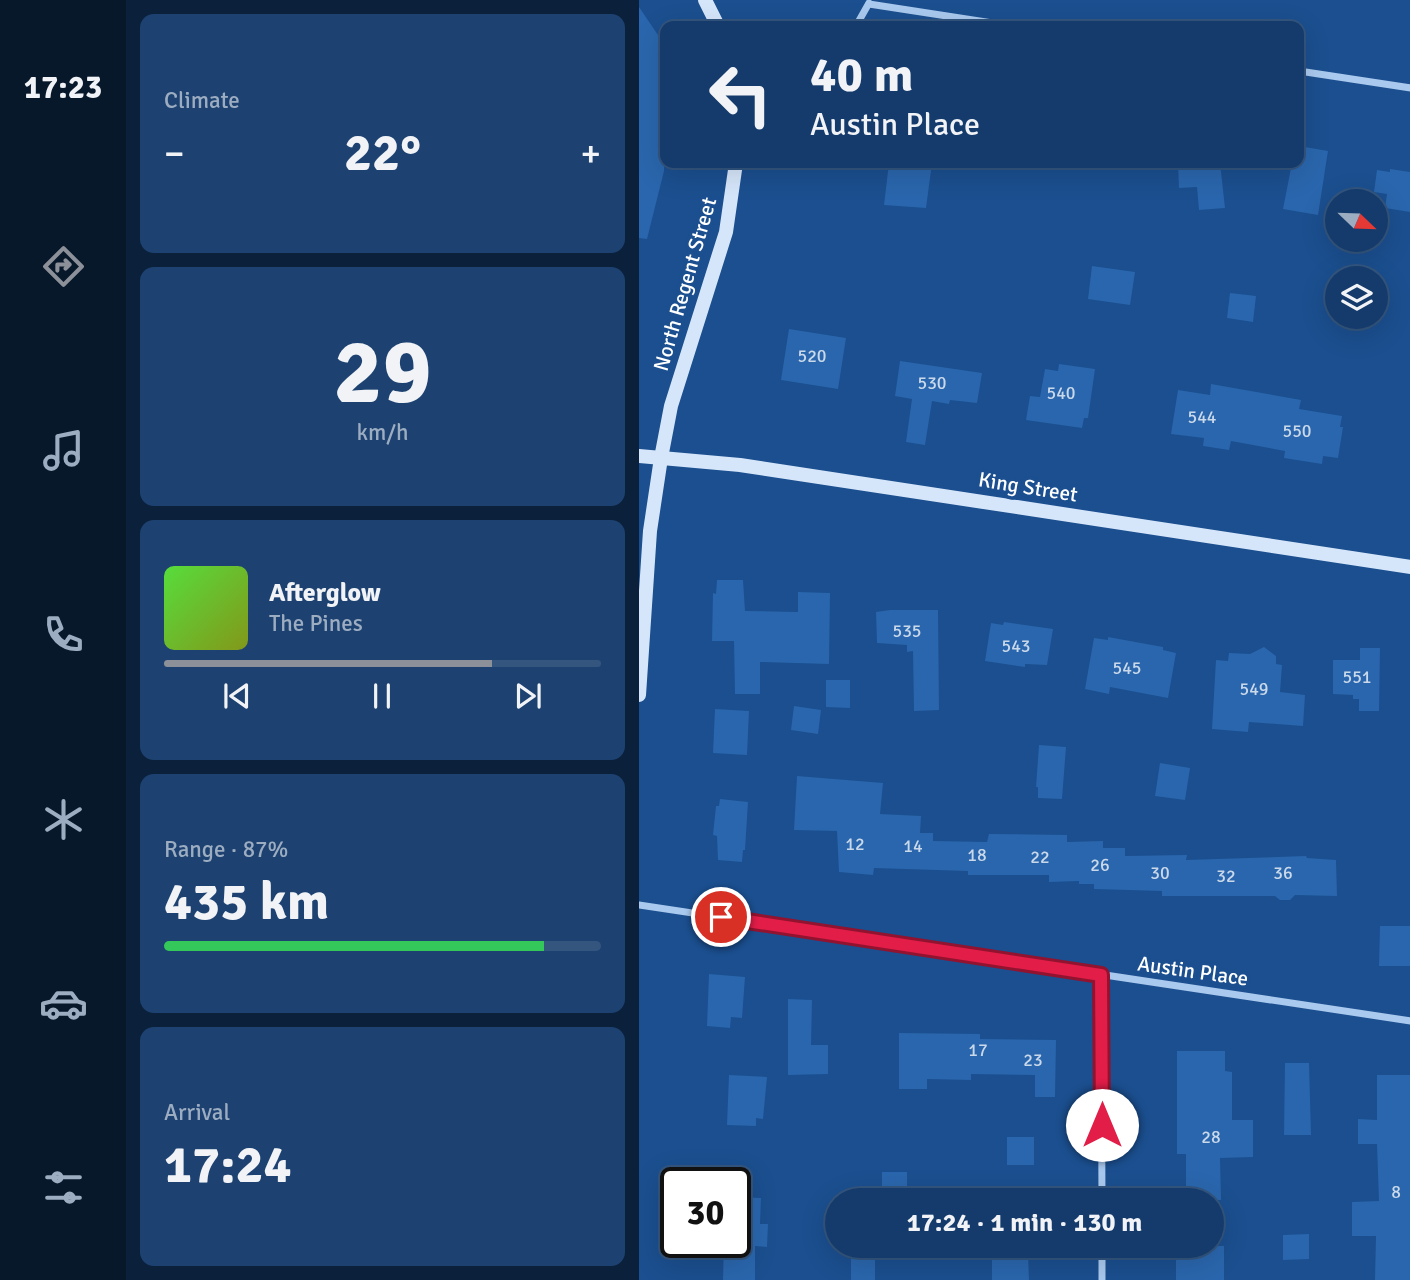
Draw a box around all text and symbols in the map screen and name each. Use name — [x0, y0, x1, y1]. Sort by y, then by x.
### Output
text: 40 m — [810, 45, 913, 105]
icon: left — [695, 49, 786, 140]
text: 17:23 — [24, 68, 102, 107]
text: Climate — [164, 86, 240, 115]
text: Austin Place — [810, 105, 980, 144]
text: 22° — [344, 121, 421, 185]
text: − — [164, 130, 185, 177]
text: + — [580, 130, 601, 177]
north arrow — [1325, 189, 1388, 252]
map controls — [1325, 189, 1388, 329]
street label: North Regent Street — [648, 194, 722, 374]
icon: directions — [39, 242, 88, 291]
button: layers — [1325, 266, 1388, 329]
text: 29 — [333, 316, 432, 429]
house number: 520 — [797, 345, 827, 367]
house number: 530 — [917, 372, 947, 394]
house number: 540 — [1046, 382, 1076, 404]
house number: 544 — [1187, 406, 1217, 428]
text: km/h — [356, 418, 409, 447]
house number: 550 — [1282, 420, 1312, 442]
icon: music — [39, 426, 88, 475]
street label: King Street — [977, 466, 1079, 508]
text: Afterglow — [269, 577, 381, 609]
text: The Pines — [269, 609, 363, 638]
icon: phone — [39, 610, 88, 659]
house number: 535 — [892, 620, 922, 642]
house number: 543 — [1001, 635, 1031, 657]
house number: 545 — [1112, 657, 1142, 679]
house number: 551 — [1342, 666, 1372, 688]
icon: previous — [218, 677, 256, 715]
icon: pause — [363, 677, 401, 715]
icon: next — [509, 677, 547, 715]
house number: 549 — [1239, 678, 1269, 700]
icon: climate — [39, 795, 88, 844]
house number: 12 — [845, 833, 865, 855]
text: Range · 87% — [164, 835, 288, 864]
house number: 14 — [903, 835, 923, 857]
house number: 18 — [967, 844, 987, 866]
house number: 22 — [1030, 846, 1050, 868]
house number: 26 — [1090, 854, 1110, 876]
house number: 30 — [1150, 862, 1170, 884]
house number: 36 — [1273, 862, 1293, 884]
house number: 32 — [1216, 865, 1236, 887]
text: 435 km — [164, 870, 329, 934]
pin — [691, 887, 751, 947]
icon: arrive — [702, 898, 740, 936]
street label: Austin Place — [1136, 950, 1250, 992]
icon: car — [39, 979, 88, 1028]
house number: 17 — [968, 1039, 988, 1061]
house number: 23 — [1023, 1049, 1043, 1071]
position arrow — [1065, 1088, 1139, 1162]
text: Arrival — [164, 1098, 230, 1127]
house number: 28 — [1201, 1126, 1221, 1148]
text: 17:24 — [164, 1133, 292, 1197]
icon: filters — [39, 1163, 88, 1212]
speed limit sign: 30 — [660, 1167, 751, 1258]
house number: 8 — [1391, 1181, 1401, 1203]
text: 17:24 · 1 min · 130 m — [907, 1207, 1142, 1239]

